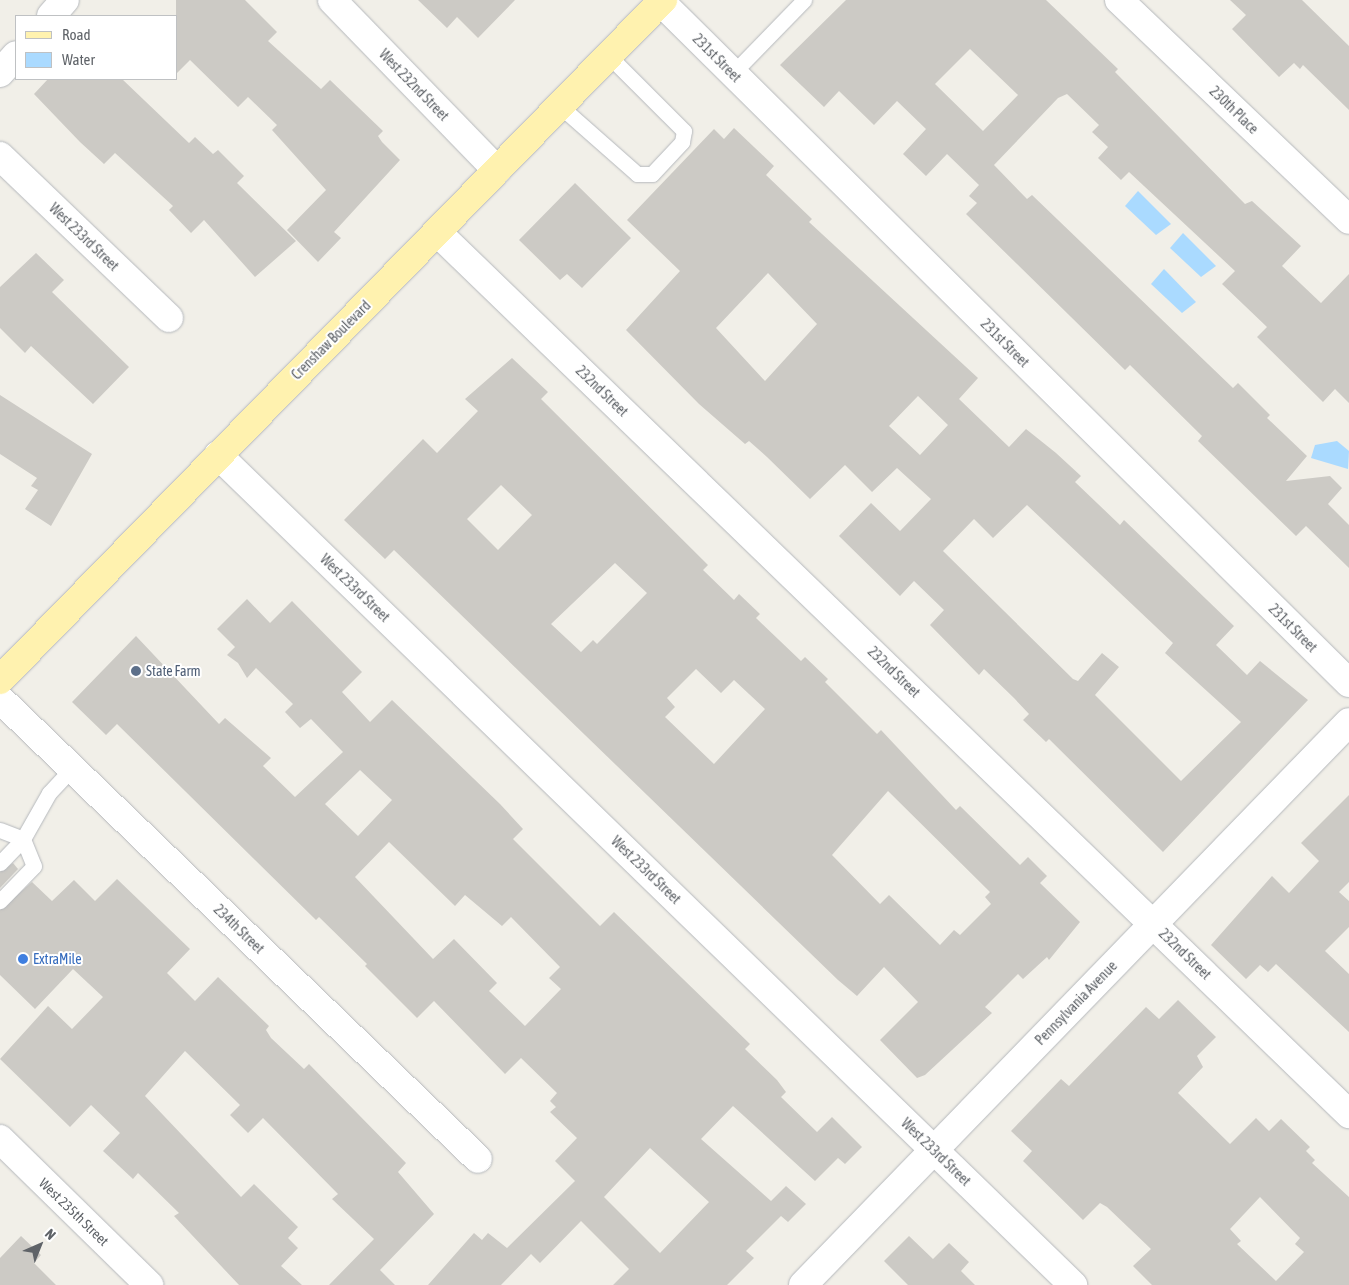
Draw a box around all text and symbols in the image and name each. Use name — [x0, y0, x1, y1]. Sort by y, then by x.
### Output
legend — [15, 15, 178, 80]
text: Road — [62, 26, 91, 43]
street label: 231st Street — [689, 30, 745, 86]
street label: West 232nd Street — [376, 46, 452, 124]
text: Water — [62, 51, 95, 68]
street label: 230th Place — [1206, 83, 1262, 137]
street label: West 233rd Street — [46, 200, 122, 274]
street label: Crenshaw Boulevard — [288, 297, 374, 383]
street label: 231st Street — [977, 315, 1033, 371]
street label: 232nd Street — [572, 362, 632, 420]
street label: West 233rd Street — [317, 551, 393, 625]
street label: 231st Street — [1265, 600, 1321, 656]
street label: 232nd Street — [864, 643, 924, 701]
place label: State Farm — [146, 663, 201, 679]
marker: State Farm — [130, 665, 142, 677]
street label: West 233rd Street — [608, 833, 684, 907]
street label: 234th Street — [210, 901, 268, 957]
street label: 232nd Street — [1155, 925, 1215, 983]
place label: ExtraMile — [33, 951, 82, 967]
marker: ExtraMile — [17, 953, 29, 965]
street label: Pennsylvania Avenue — [1032, 958, 1120, 1048]
street label: West 233rd Street — [898, 1115, 974, 1189]
street label: West 235th Street — [36, 1175, 112, 1249]
north arrow — [15, 1220, 65, 1270]
text: N — [42, 1226, 59, 1243]

